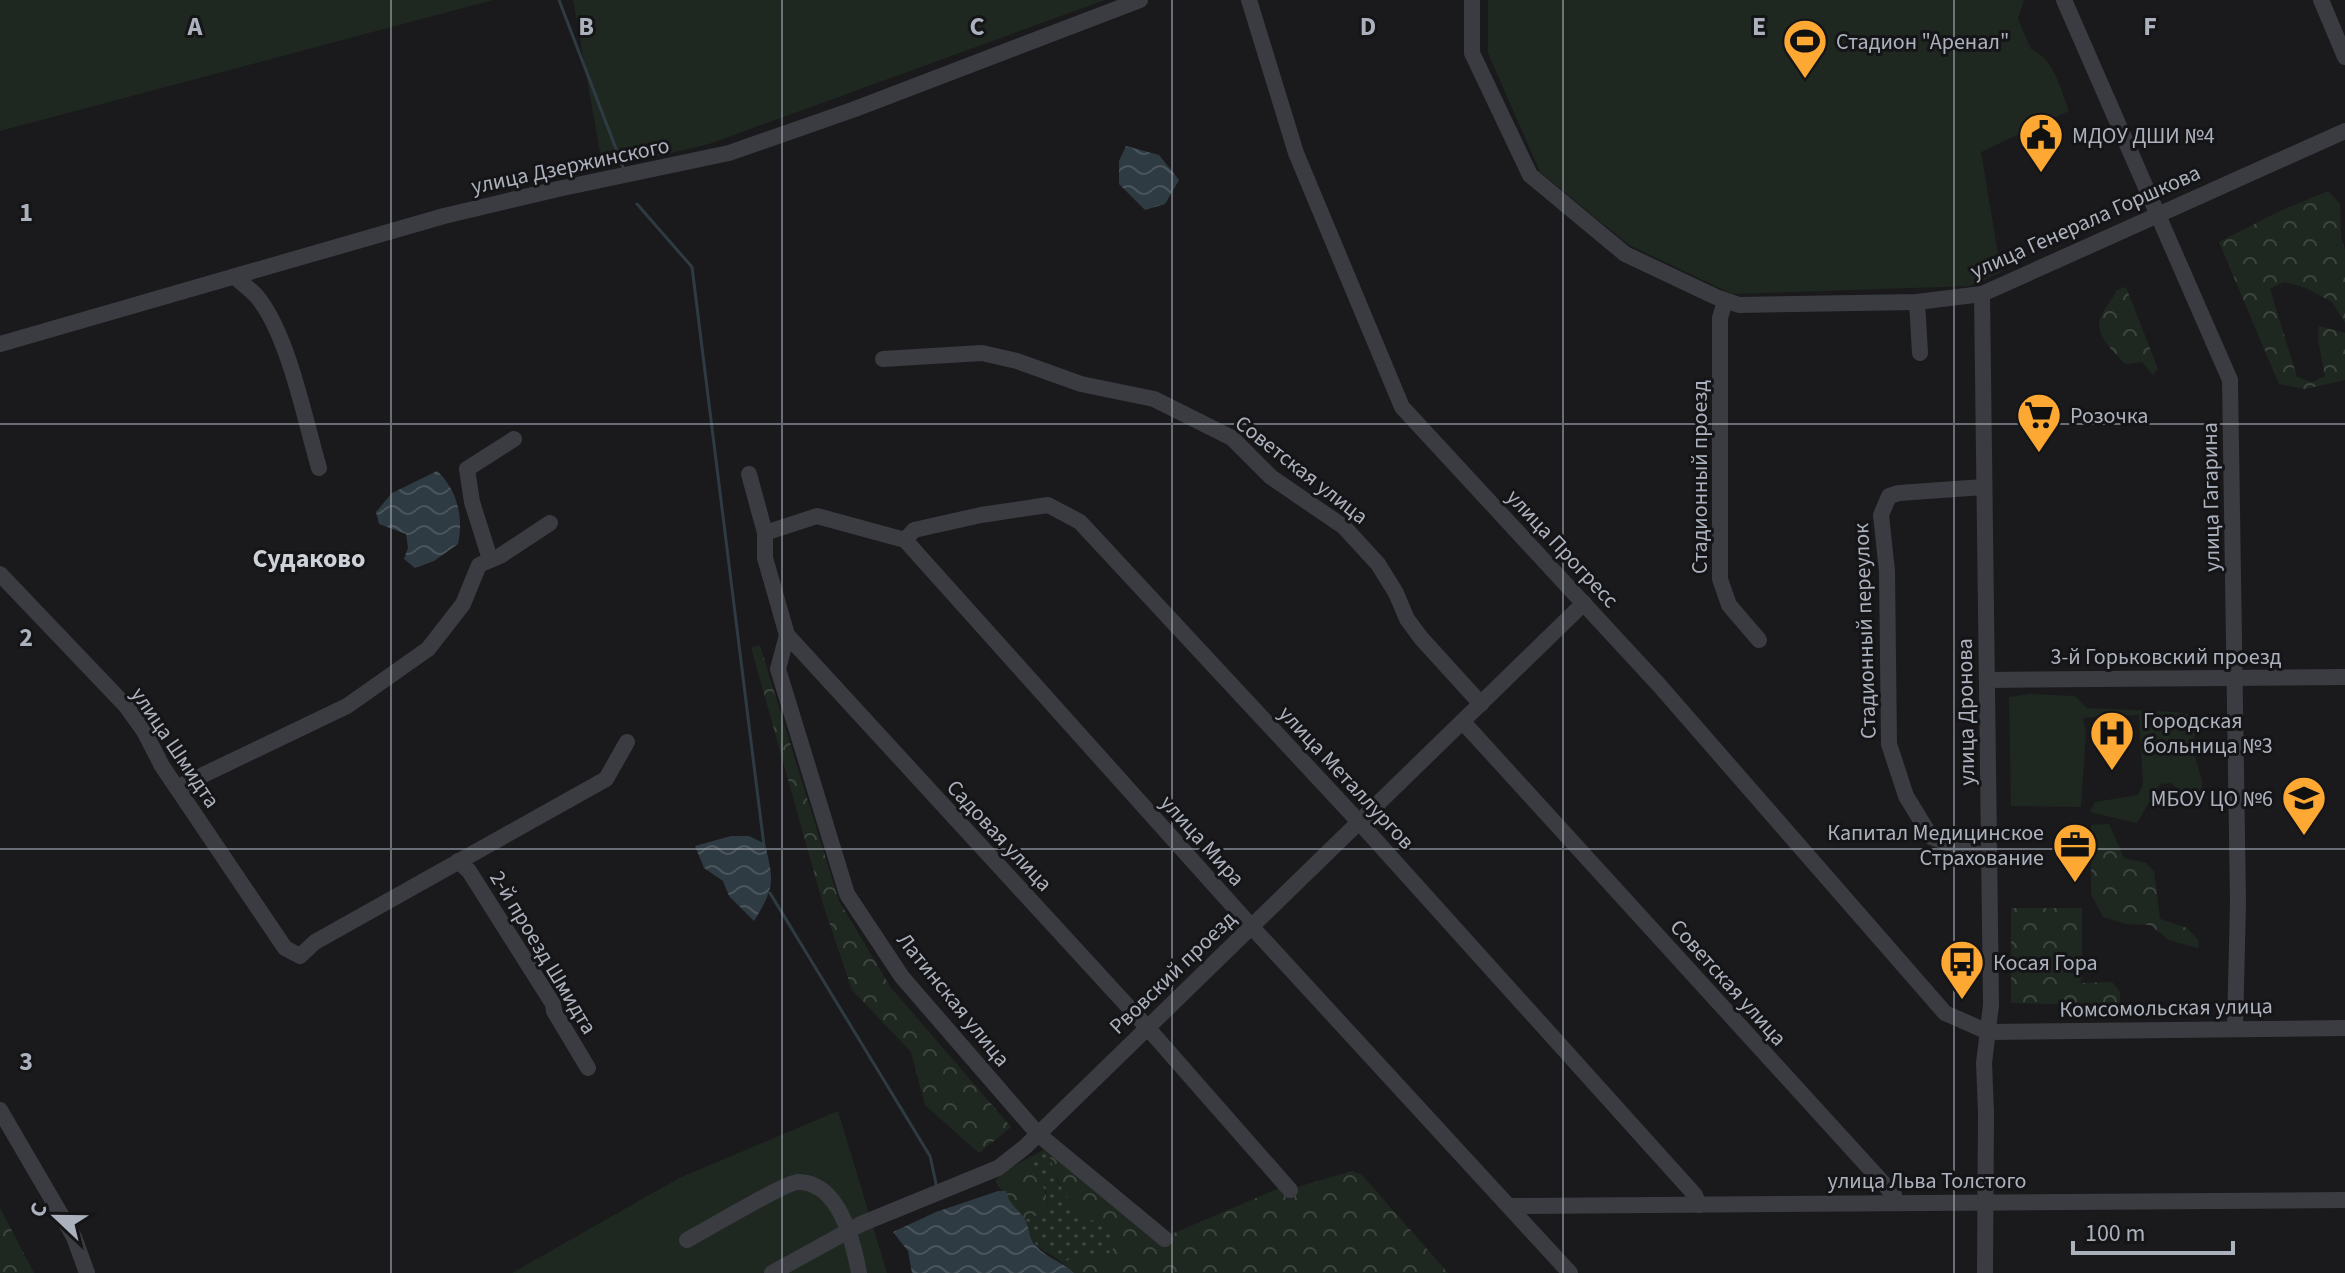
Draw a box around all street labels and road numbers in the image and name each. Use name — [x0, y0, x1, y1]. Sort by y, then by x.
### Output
street label: улица Дзержинского — [468, 129, 672, 203]
street label: улица Генерала Горшкова — [1965, 157, 2206, 287]
street label: Стадионный проезд — [1684, 380, 1716, 574]
street label: Советская улица — [1228, 408, 1375, 532]
street label: улица Гагарина — [2194, 422, 2228, 572]
street label: улица Прогресс — [1499, 482, 1626, 615]
street label: Стадионный переулок — [1845, 522, 1885, 740]
street label: улица Дронова — [1949, 638, 1983, 786]
street label: 3-й Горьковский проезд — [2051, 641, 2282, 673]
street label: улица Шмидта — [123, 681, 228, 814]
street label: улица Металлургов — [1271, 699, 1422, 857]
street label: Садовая улица — [939, 772, 1060, 899]
street label: улица Мира — [1152, 788, 1252, 894]
street label: 2-й проезд Шмидта — [482, 865, 605, 1040]
street label: Рвовский проезд — [1102, 903, 1244, 1042]
street label: Советская улица — [1662, 912, 1794, 1053]
street label: Латинская улица — [889, 926, 1018, 1074]
street label: Комсомольская улица — [2059, 990, 2273, 1026]
street label: улица Льва Толстого — [1828, 1165, 2026, 1197]

